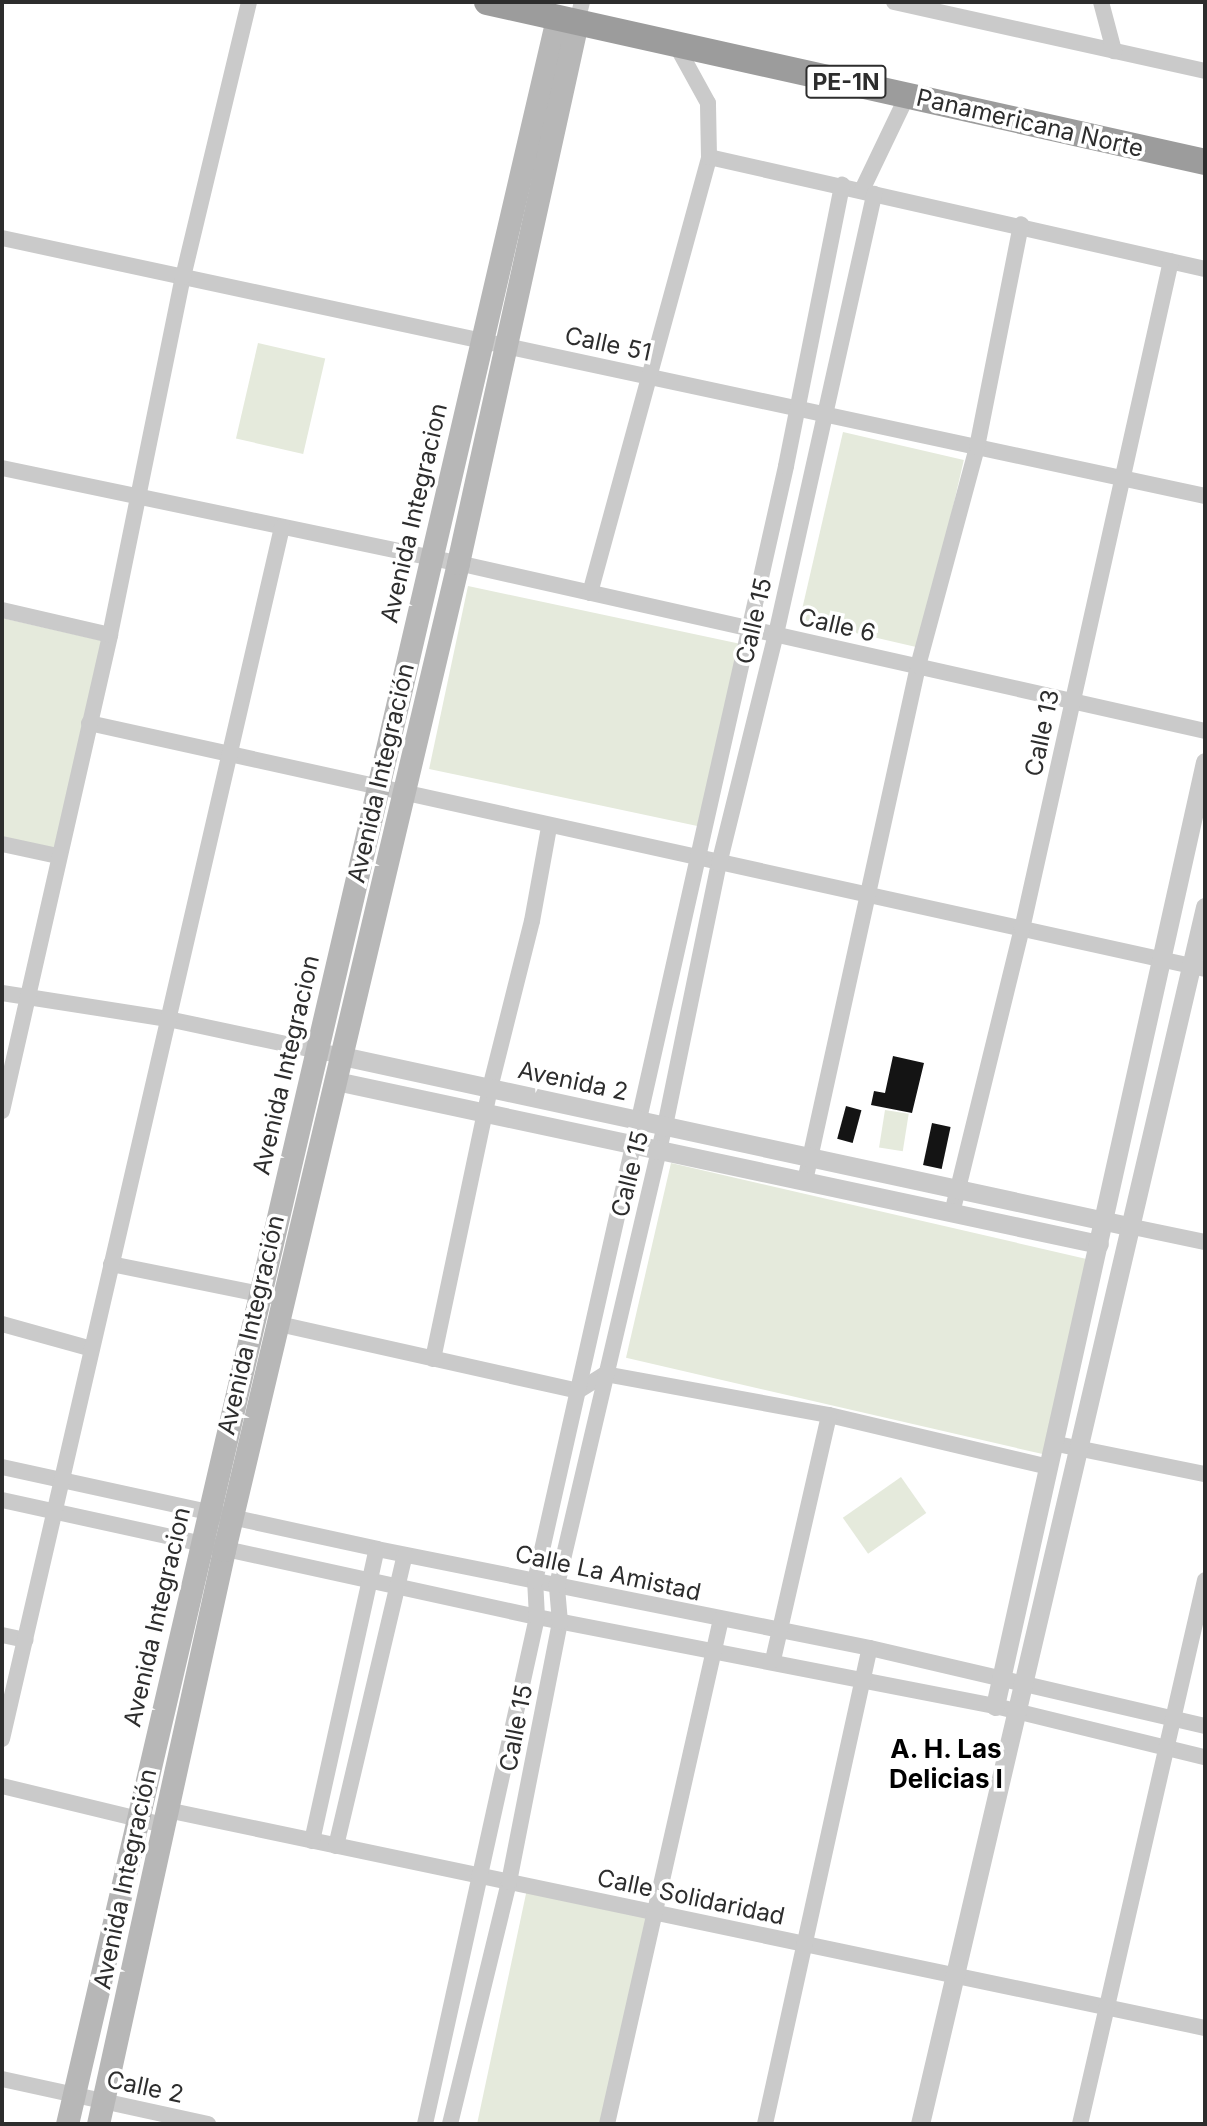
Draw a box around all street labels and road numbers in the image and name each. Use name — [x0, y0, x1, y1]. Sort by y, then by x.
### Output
road number: PE-1N — [804, 62, 888, 102]
street label: Panamericana Norte — [914, 83, 1146, 163]
street label: Calle 51 — [562, 321, 654, 367]
street label: Avenida Integracion — [375, 400, 453, 626]
street label: Calle 15 — [730, 575, 778, 667]
street label: Calle 6 — [796, 602, 878, 648]
street label: Avenida Integración — [342, 660, 420, 886]
street label: Calle 13 — [1019, 687, 1065, 779]
street label: Avenida Integracion — [247, 952, 325, 1178]
street label: Avenida 2 — [515, 1055, 631, 1107]
street label: Calle 15 — [605, 1128, 655, 1220]
street label: Avenida Integración — [212, 1212, 290, 1438]
street label: Avenida Integracion — [118, 1504, 196, 1730]
street label: Calle La Amistad — [512, 1539, 704, 1607]
street label: Calle 15 — [493, 1682, 539, 1774]
street label: Avenida Integración — [88, 1766, 162, 1992]
street label: Calle Solidaridad — [595, 1863, 787, 1931]
street label: Calle 2 — [104, 2065, 186, 2109]

